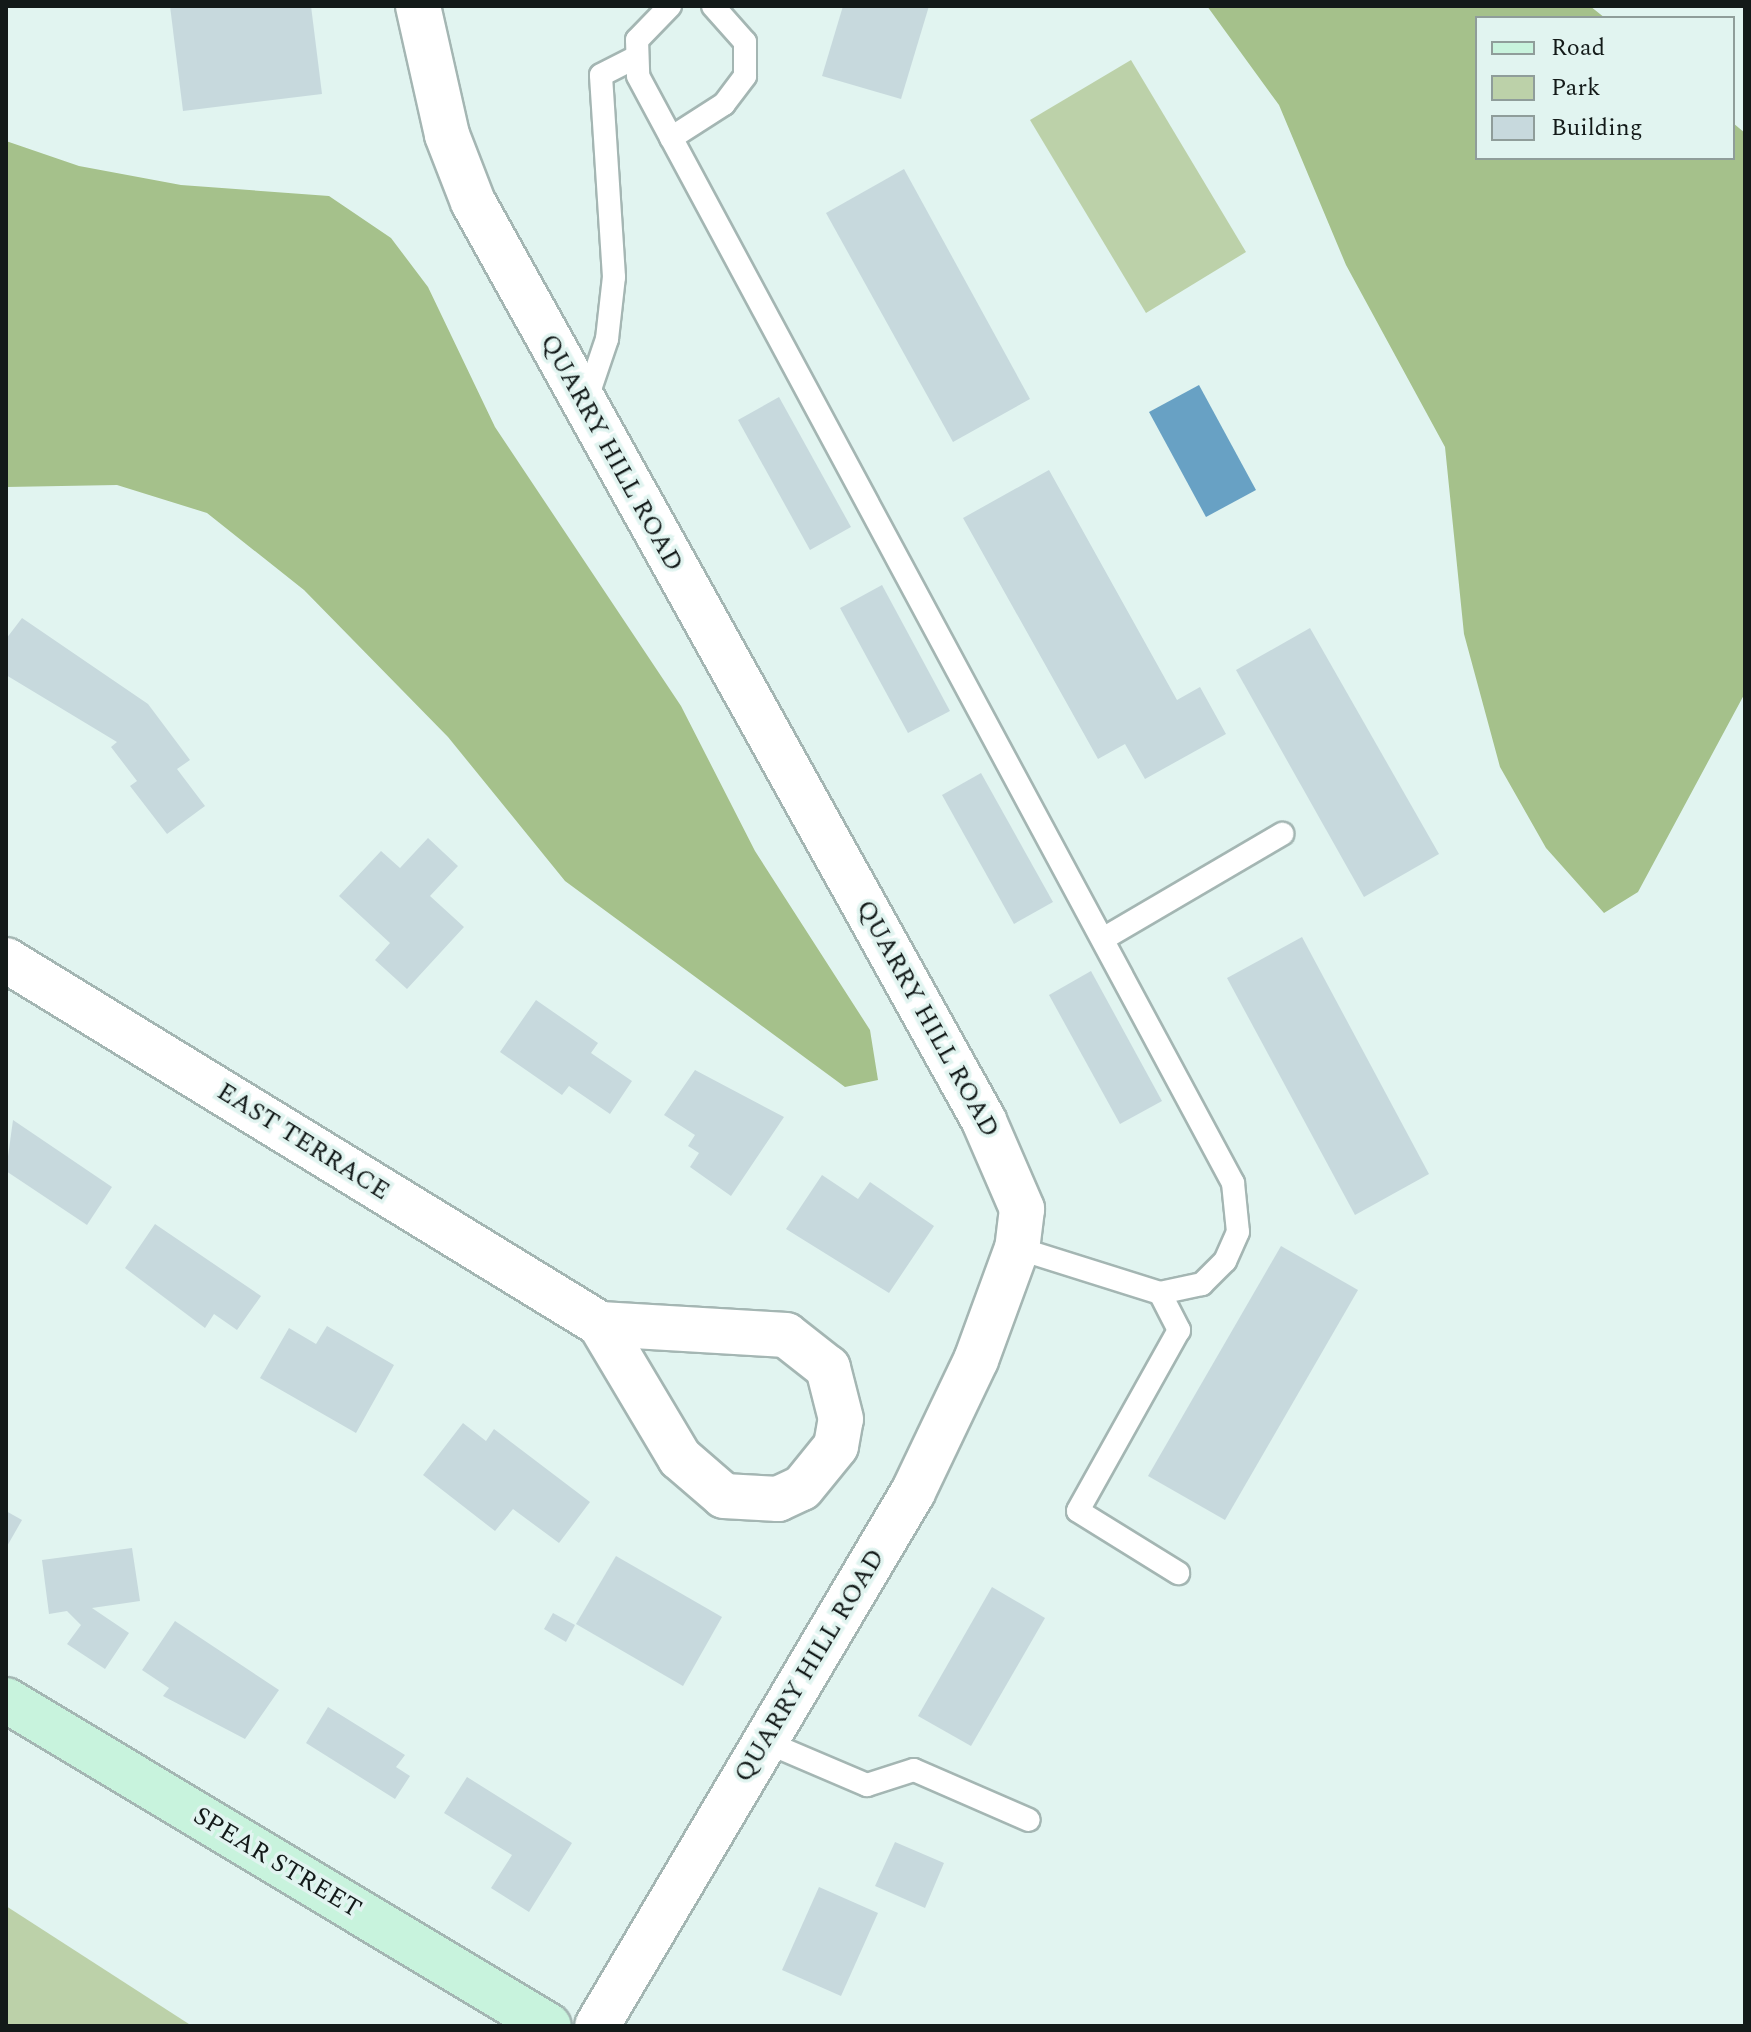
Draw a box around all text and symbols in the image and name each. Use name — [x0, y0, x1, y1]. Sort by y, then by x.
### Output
legend — [1475, 16, 1735, 160]
text: Road — [1551, 30, 1605, 66]
text: Park — [1551, 70, 1601, 106]
text: Building — [1551, 110, 1643, 146]
street label: QUARRY HILL ROAD — [533, 329, 689, 577]
street label: QUARRY HILL ROAD — [849, 895, 1005, 1143]
street label: EAST TERRACE — [211, 1076, 395, 1208]
street label: QUARRY HILL ROAD — [728, 1544, 892, 1788]
street label: SPEAR STREET — [187, 1801, 367, 1925]

